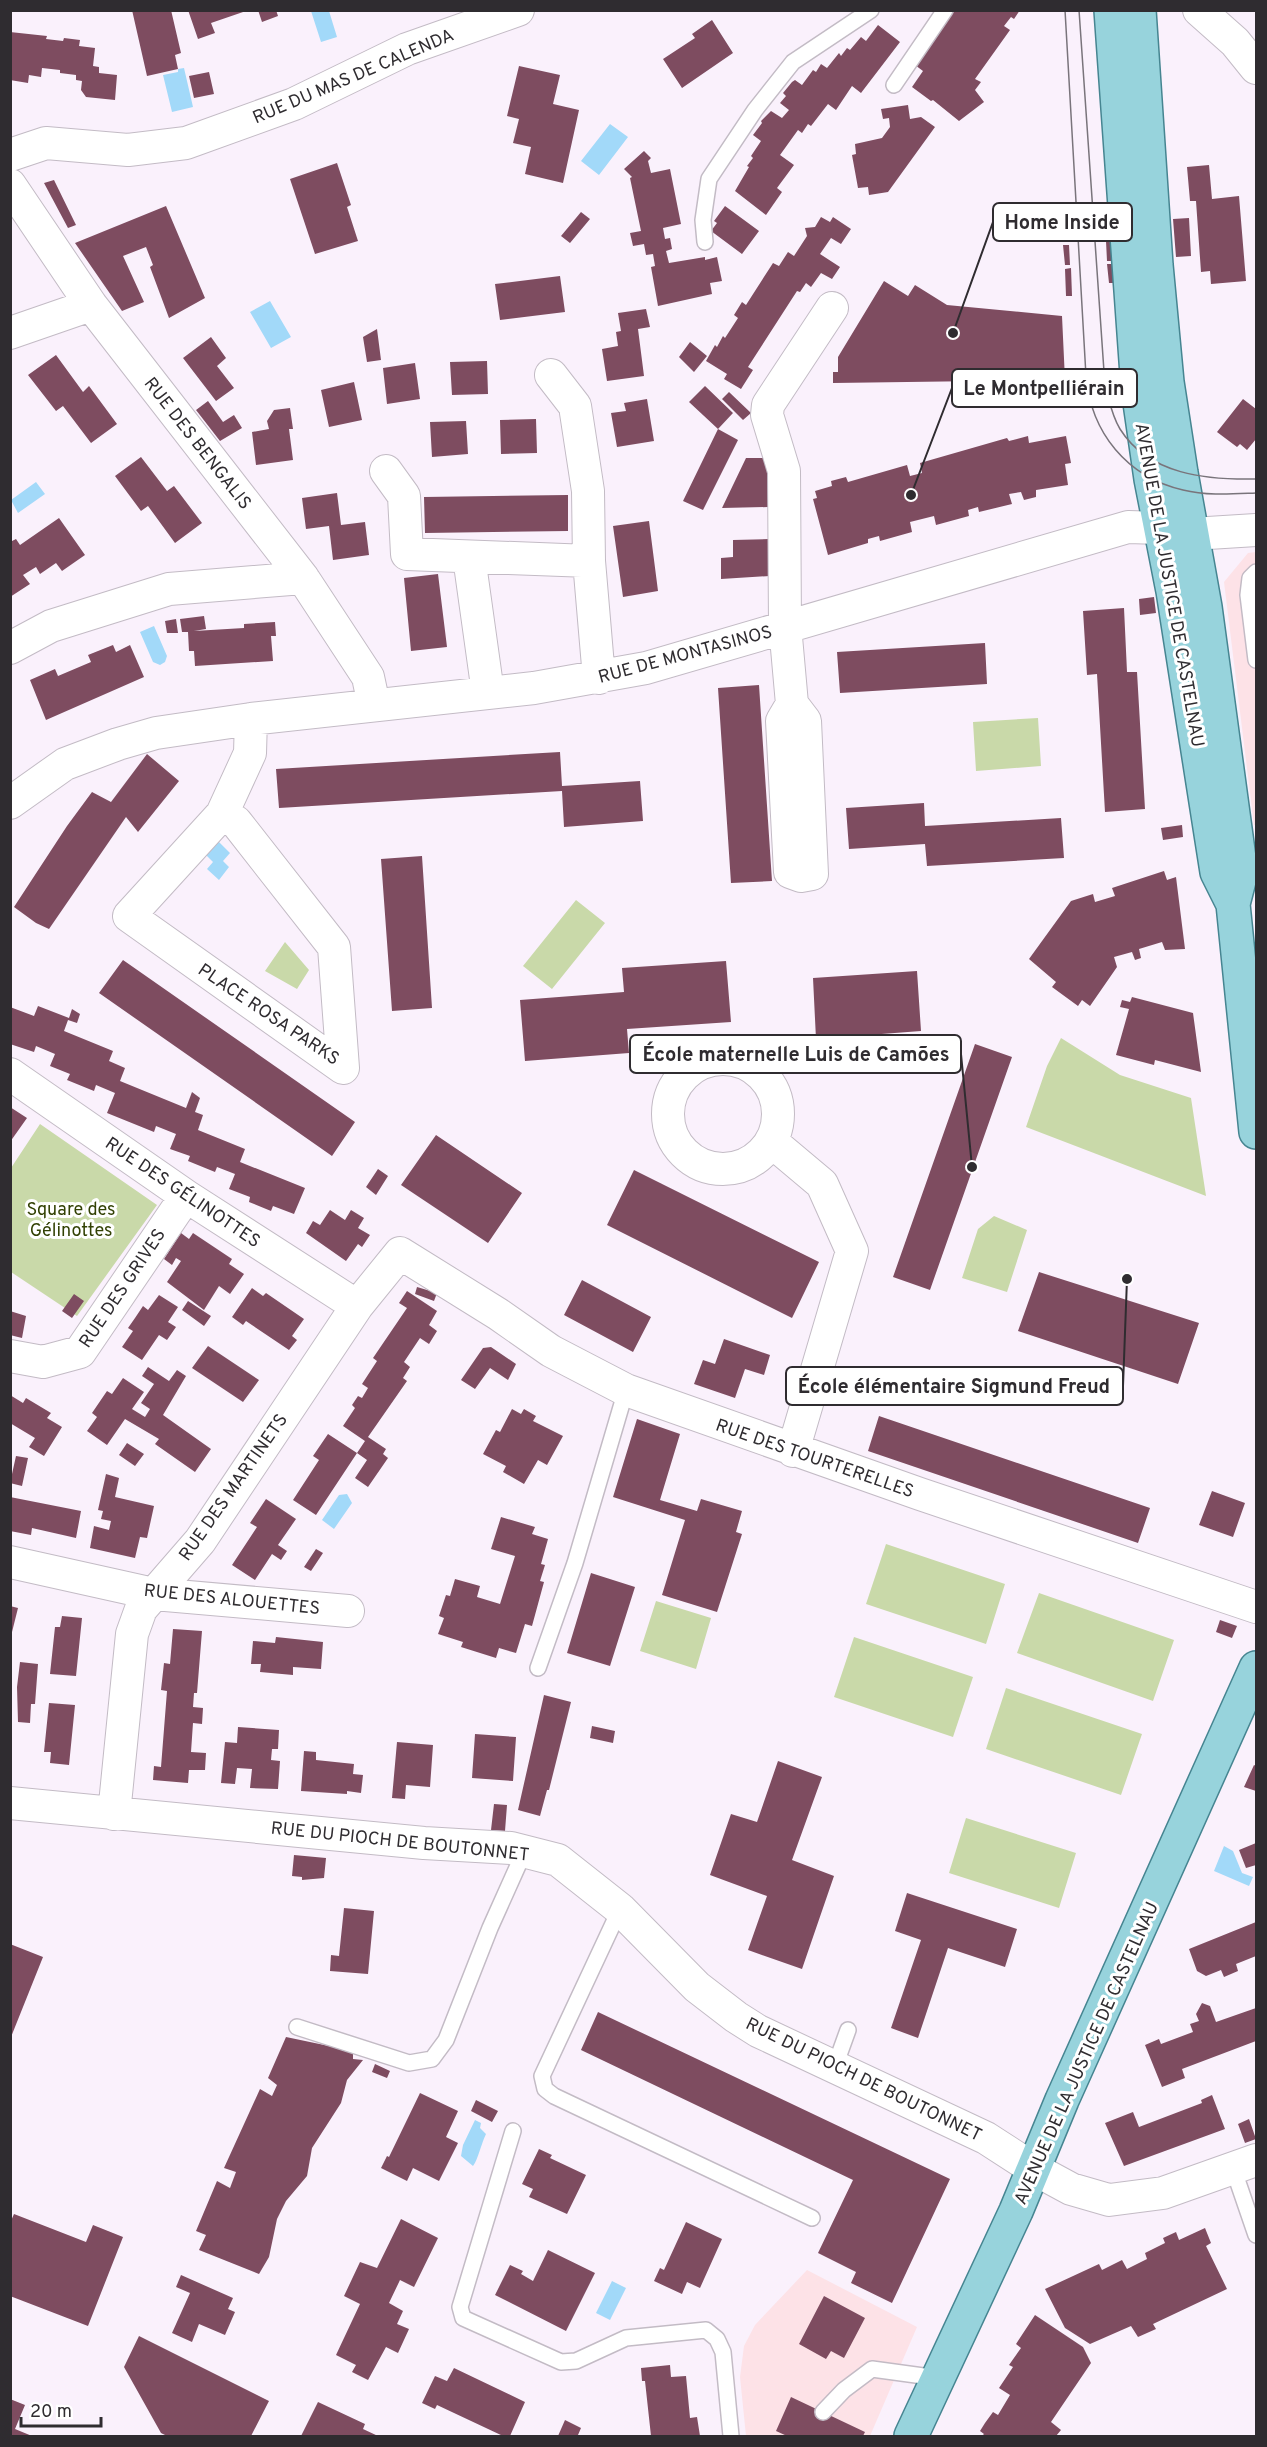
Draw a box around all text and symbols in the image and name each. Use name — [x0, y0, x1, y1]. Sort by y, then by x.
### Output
street label: RUE DU MAS DE CALENDA — [249, 24, 458, 130]
callout: Home Inside — [993, 203, 1132, 241]
text: Home Inside — [1004, 211, 1120, 237]
callout: Le Montpelliérain — [952, 369, 1137, 407]
street label: RUE DES BENGALIS — [138, 373, 256, 515]
text: Le Montpelliérain — [963, 377, 1125, 403]
street label: AVENUE DE LA JUSTICE DE CASTELNAU — [1129, 421, 1208, 749]
street label: RUE DE MONTASINOS — [596, 621, 775, 690]
street label: PLACE ROSA PARKS — [193, 959, 343, 1071]
callout: École maternelle Luis de Camões — [630, 1035, 961, 1073]
text: École maternelle Luis de Camões — [642, 1041, 950, 1069]
street label: RUE DES GÉLINOTTES — [100, 1131, 265, 1254]
park label: Square des Gélinottes — [26, 1199, 116, 1243]
street label: RUE DES GRIVES — [75, 1225, 172, 1353]
callout: École élémentaire Sigmund Freud — [786, 1367, 1123, 1405]
text: École élémentaire Sigmund Freud — [798, 1373, 1110, 1401]
street label: RUE DES MARTINETS — [175, 1410, 294, 1566]
street label: RUE DES TOURTERELLES — [712, 1415, 917, 1504]
street label: RUE DES ALOUETTES — [143, 1580, 321, 1621]
street label: RUE DU PIOCH DE BOUTONNET — [269, 1817, 530, 1868]
street label: AVENUE DE LA JUSTICE DE CASTELNAU — [1010, 1899, 1165, 2209]
street label: RUE DU PIOCH DE BOUTONNET — [742, 2013, 985, 2148]
scale bar — [21, 2390, 100, 2428]
text: 20 m — [30, 2401, 72, 2424]

